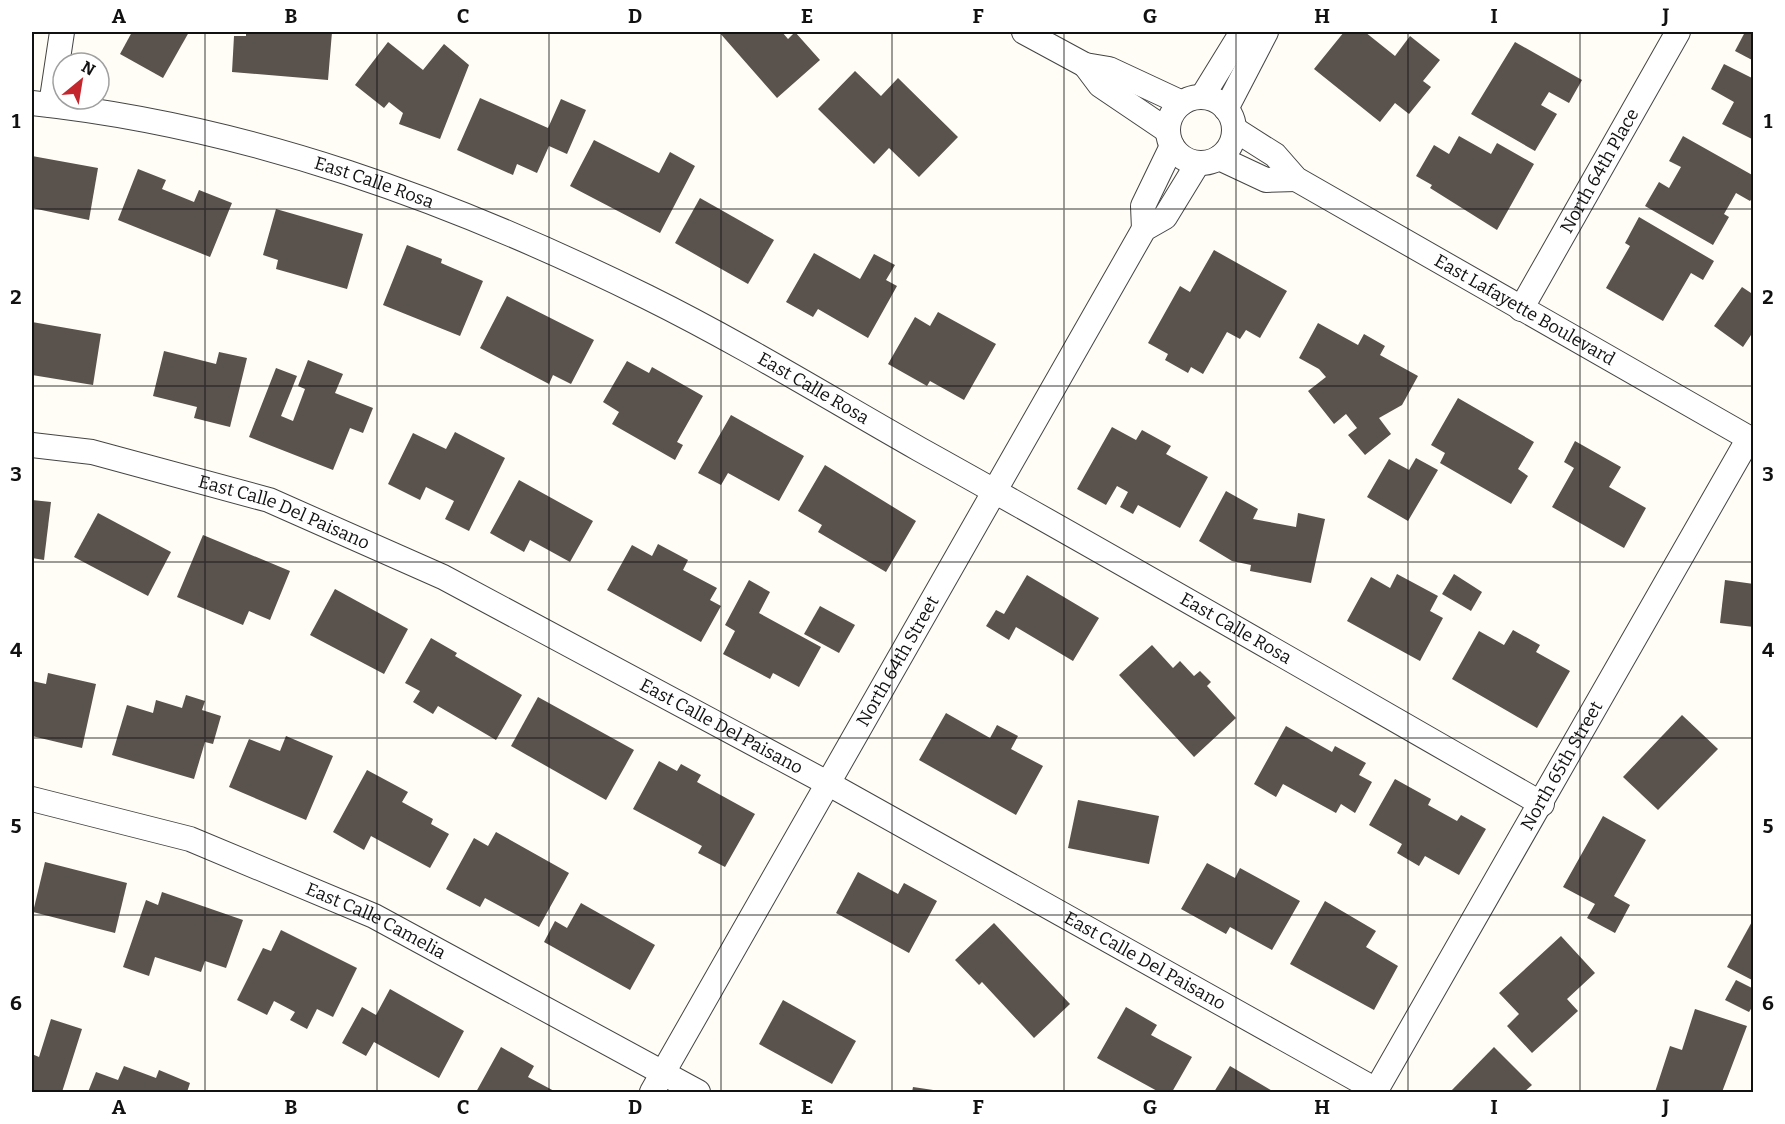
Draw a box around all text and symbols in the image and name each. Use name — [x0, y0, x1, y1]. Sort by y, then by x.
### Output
text: A — [112, 4, 127, 28]
text: B — [285, 4, 298, 28]
text: C — [457, 4, 469, 28]
text: D — [628, 4, 642, 28]
text: E — [801, 4, 813, 28]
text: F — [972, 4, 984, 28]
text: G — [1143, 4, 1157, 28]
text: H — [1314, 4, 1330, 28]
text: I — [1490, 4, 1498, 28]
text: J — [1662, 4, 1670, 28]
north arrow — [51, 51, 111, 111]
text: N — [78, 57, 98, 80]
street label: North 64th Place — [1555, 104, 1643, 237]
text: 1 — [12, 109, 21, 133]
text: 1 — [1764, 109, 1773, 133]
street label: East Calle Rosa — [312, 152, 437, 213]
street label: East Lafayette Boulevard — [1430, 250, 1619, 370]
text: 2 — [10, 285, 22, 309]
text: 2 — [1762, 285, 1774, 309]
street label: East Calle Rosa — [754, 347, 873, 429]
text: 3 — [10, 462, 22, 486]
text: 3 — [1762, 462, 1774, 486]
street label: East Calle Del Paisano — [196, 470, 373, 554]
street label: East Calle Rosa — [1176, 588, 1296, 669]
street label: North 64th Street — [852, 592, 944, 730]
text: 4 — [10, 638, 22, 662]
text: 4 — [1762, 638, 1774, 662]
street label: East Calle Del Paisano — [636, 674, 807, 779]
street label: North 65th Street — [1516, 697, 1608, 834]
text: 5 — [11, 814, 22, 838]
text: 5 — [1763, 814, 1774, 838]
street label: East Calle Camelia — [303, 878, 450, 964]
street label: East Calle Del Paisano — [1060, 907, 1229, 1015]
text: 6 — [10, 991, 22, 1015]
text: 6 — [1762, 991, 1774, 1015]
text: A — [112, 1095, 127, 1119]
text: B — [285, 1095, 298, 1119]
text: C — [457, 1095, 469, 1119]
text: D — [628, 1095, 642, 1119]
text: E — [801, 1095, 813, 1119]
text: F — [972, 1095, 984, 1119]
text: G — [1143, 1095, 1157, 1119]
text: H — [1314, 1095, 1330, 1119]
text: I — [1490, 1095, 1498, 1119]
text: J — [1662, 1095, 1670, 1119]

